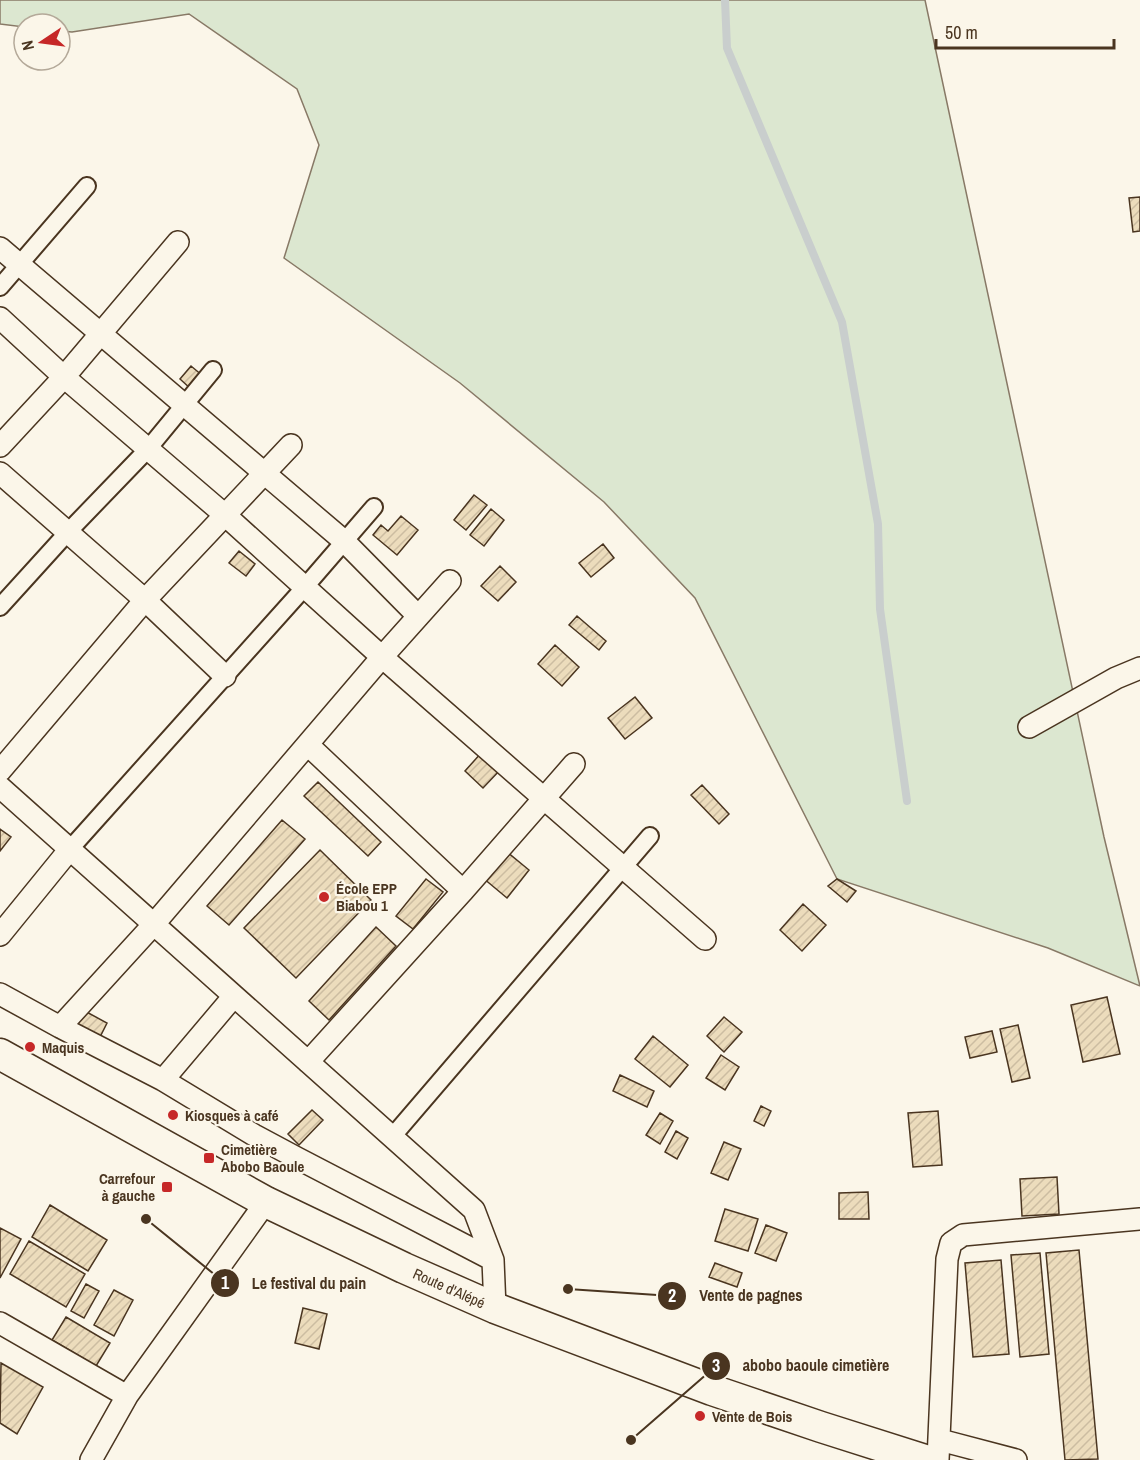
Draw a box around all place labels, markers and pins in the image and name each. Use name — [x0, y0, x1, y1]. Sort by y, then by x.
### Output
place label: École EPP Biabou 1 — [336, 878, 397, 916]
marker: École EPP Biabou 1 — [317, 890, 331, 904]
place label: Maquis — [42, 1037, 85, 1058]
marker: Maquis — [23, 1040, 37, 1054]
place label: Kiosques à café — [185, 1105, 279, 1126]
marker: Kiosques à café — [166, 1108, 180, 1122]
place label: Cimetière Abobo Baoule — [221, 1139, 305, 1177]
marker: Cimetière Abobo Baoule — [202, 1151, 216, 1165]
place label: Carrefour à gauche — [99, 1168, 155, 1206]
marker: Carrefour à gauche — [160, 1180, 174, 1194]
callout: Le festival du pain — [210, 1266, 378, 1300]
callout: Vente de pagnes — [657, 1279, 815, 1313]
callout: abobo baoule cimetière — [701, 1349, 902, 1383]
place label: Vente de Bois — [712, 1406, 793, 1427]
marker: Vente de Bois — [693, 1409, 707, 1423]

